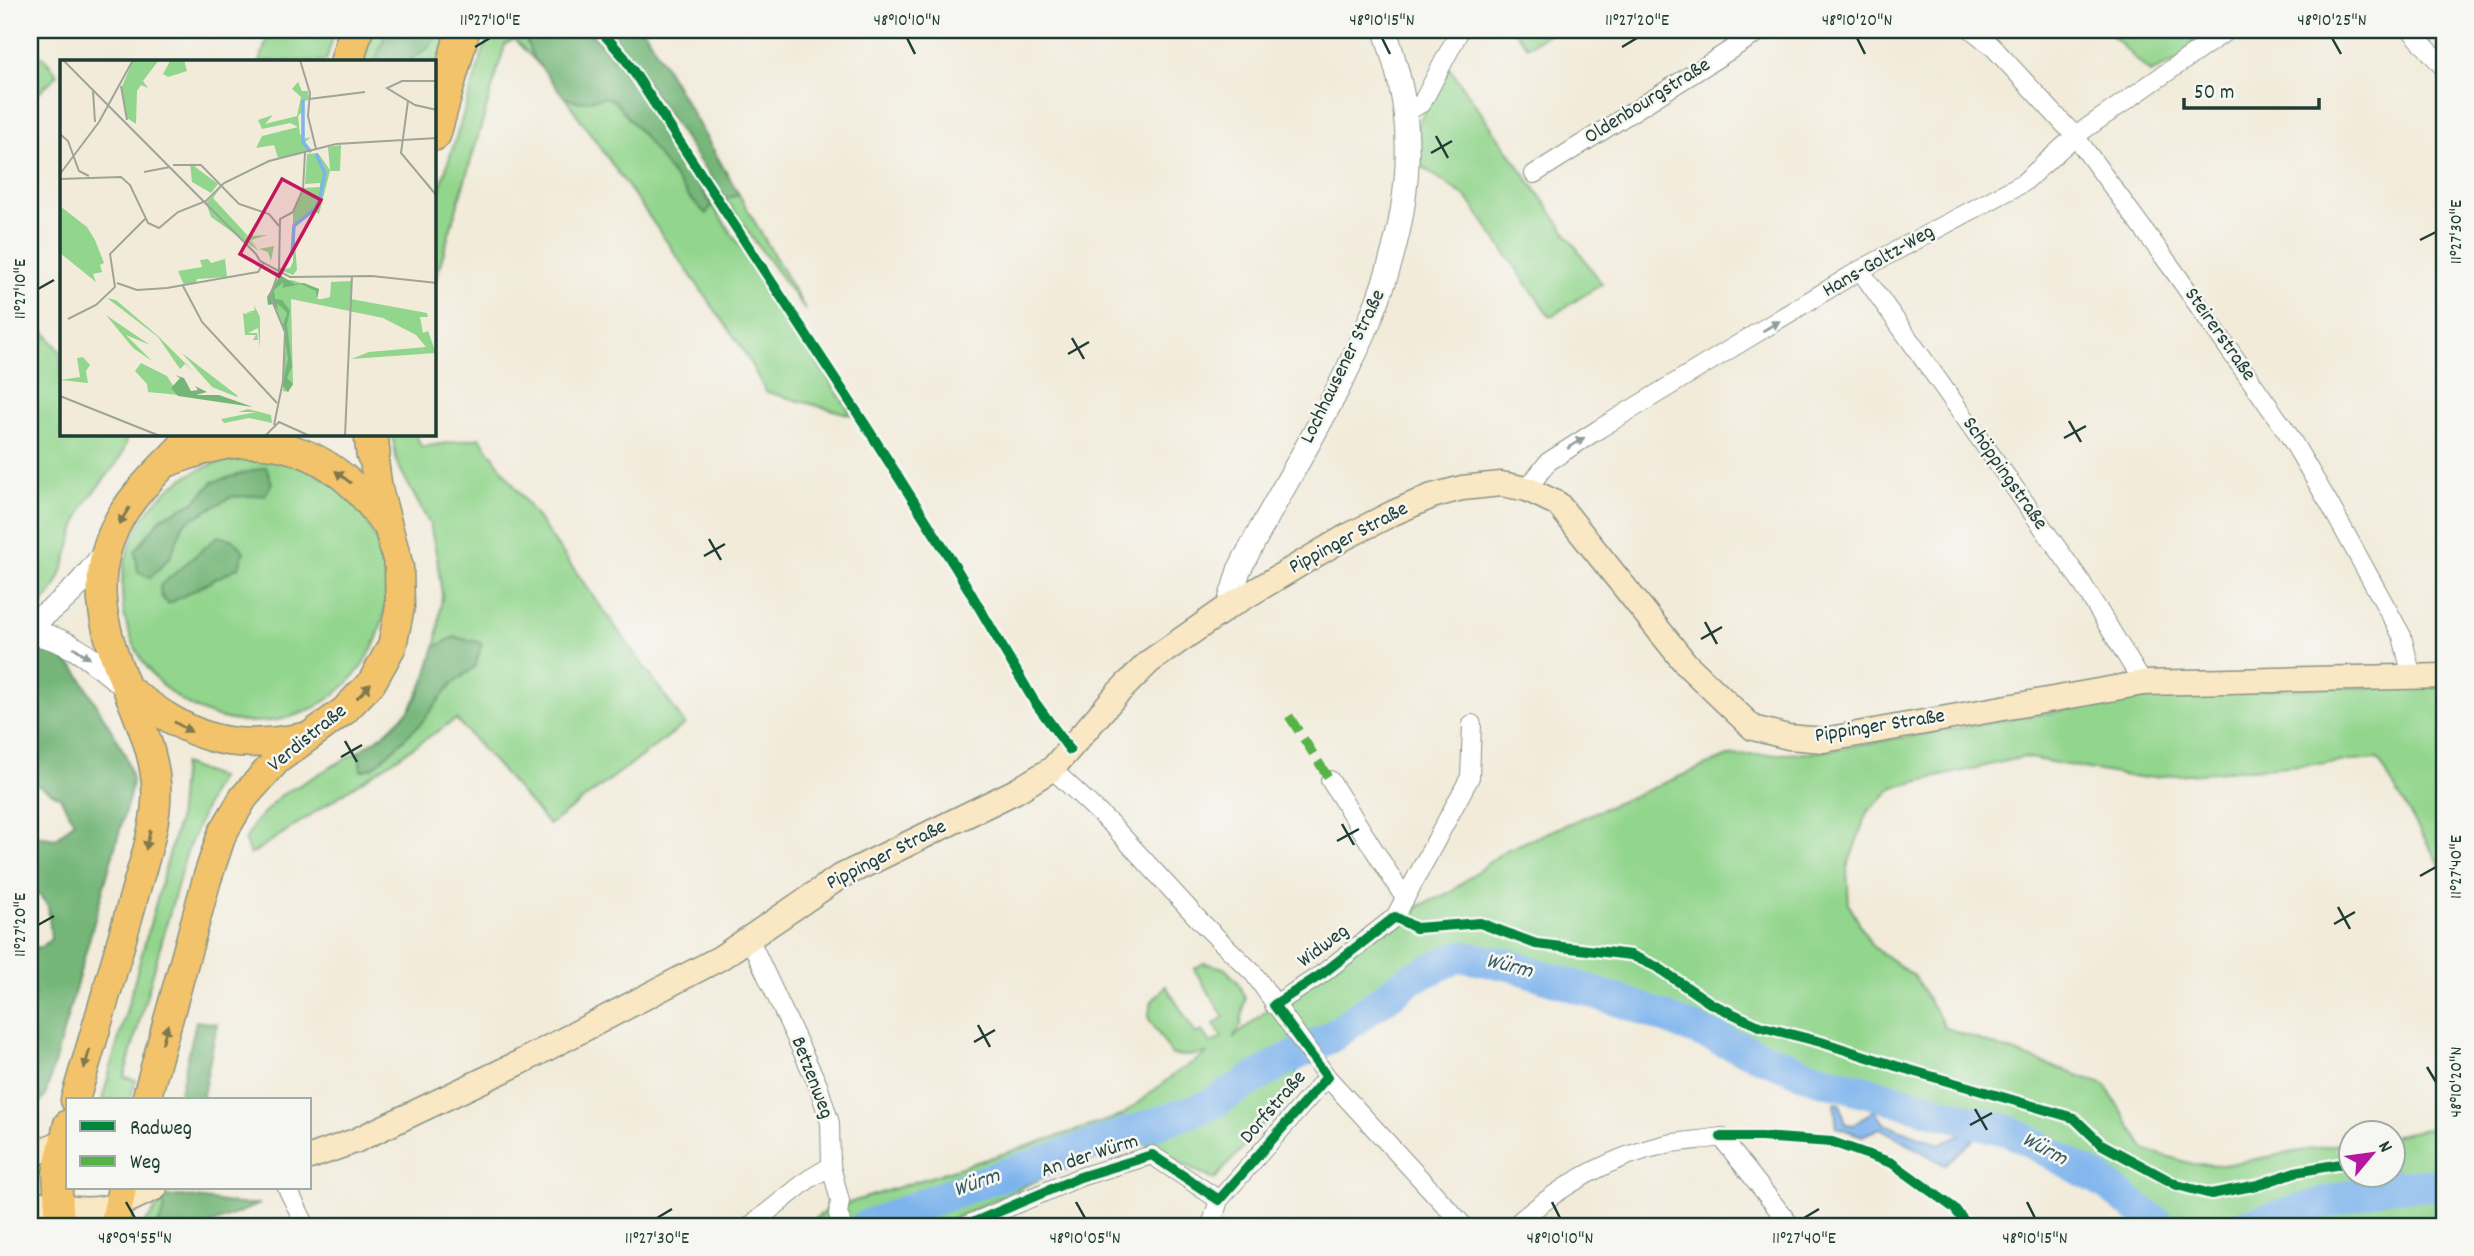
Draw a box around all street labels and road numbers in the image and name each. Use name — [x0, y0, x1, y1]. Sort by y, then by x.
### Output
street label: Oldenbourgstraße — [1579, 51, 1717, 153]
street label: Hans-Goltz-Weg — [1818, 218, 1940, 306]
street label: Steirerstraße — [2176, 282, 2262, 388]
street label: Lochhausener Straße — [1294, 285, 1394, 449]
street label: Schöppingstraße — [1954, 411, 2054, 537]
street label: Pippinger Straße — [1284, 495, 1414, 583]
street label: Verdistraße — [262, 698, 354, 780]
street label: Pippinger Straße — [1813, 702, 1947, 752]
street label: Pippinger Straße — [822, 813, 952, 899]
street label: Widweg — [1292, 918, 1356, 976]
street label: Betzenweg — [782, 1033, 840, 1123]
street label: Dorfstraße — [1234, 1065, 1314, 1151]
street label: An der Würm — [1037, 1127, 1143, 1187]

